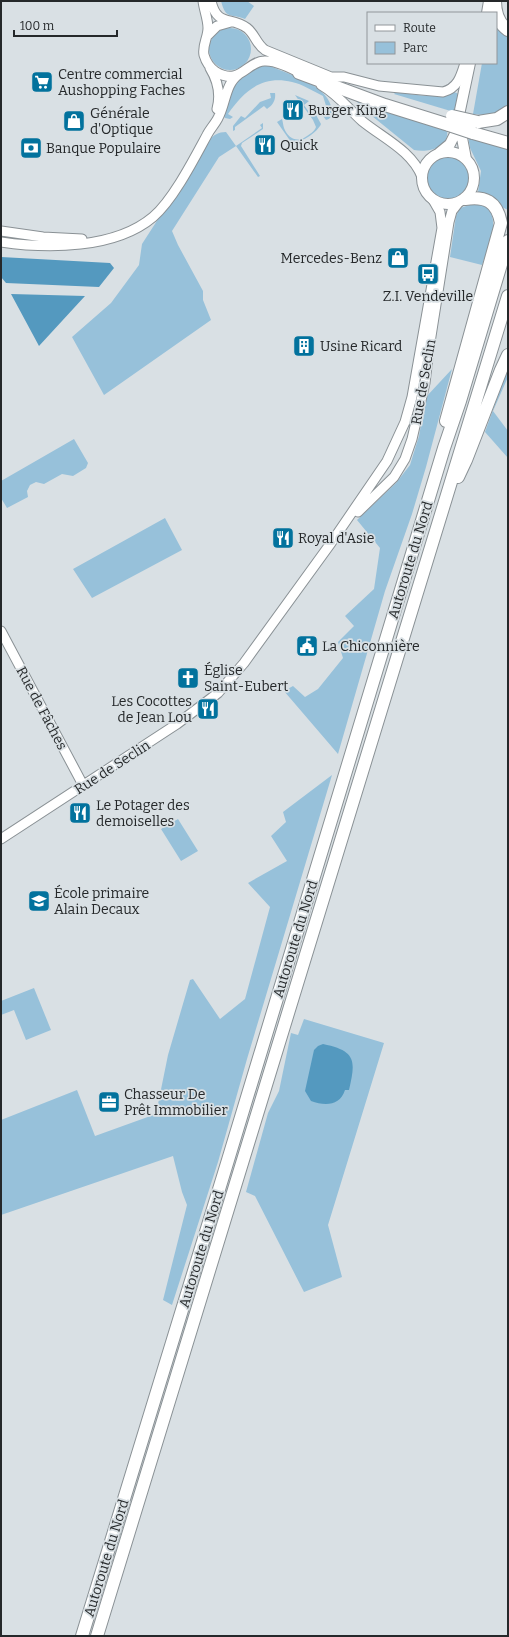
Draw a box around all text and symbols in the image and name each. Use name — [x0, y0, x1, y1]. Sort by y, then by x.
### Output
scale bar — [14, 12, 117, 38]
legend — [367, 12, 497, 64]
text: 100 m — [20, 19, 55, 33]
text: Route — [403, 21, 436, 35]
text: Parc — [403, 41, 428, 55]
place label: Centre commercial Aushopping Faches — [58, 66, 185, 99]
supermarket icon: Centre commercial Aushopping Faches — [29, 69, 55, 95]
restaurant icon: Burger King — [280, 97, 306, 123]
place label: Burger King — [308, 102, 386, 119]
place label: Générale d'Optique — [90, 105, 153, 138]
shop icon: Générale d'Optique — [61, 108, 87, 134]
restaurant icon: Quick — [252, 132, 278, 158]
bank icon: Banque Populaire — [18, 135, 44, 161]
place label: Quick — [280, 137, 318, 154]
place label: Banque Populaire — [46, 140, 161, 157]
shop icon: Mercedes-Benz — [385, 245, 411, 271]
place label: Mercedes-Benz — [280, 250, 382, 267]
bus stop icon: Z.I. Vendeville — [415, 261, 441, 287]
place label: Z.I. Vendeville — [383, 288, 473, 305]
building icon: Usine Ricard — [291, 333, 317, 359]
place label: Usine Ricard — [320, 338, 402, 355]
street label: Rue de Seclin — [408, 338, 439, 426]
street label: Autoroute du Nord — [385, 499, 436, 621]
restaurant icon: Royal d'Asie — [270, 525, 296, 551]
place label: Royal d'Asie — [298, 530, 374, 547]
public building icon: La Chiconnière — [294, 633, 320, 659]
place label: La Chiconnière — [322, 638, 420, 655]
place label: Église Saint-Eubert — [204, 661, 288, 695]
street label: Rue de Fâches — [12, 664, 71, 753]
church icon: Église Saint-Eubert — [175, 665, 201, 691]
place label: Les Cocottes de Jean Lou — [111, 693, 192, 726]
restaurant icon: Les Cocottes de Jean Lou — [195, 696, 221, 722]
street label: Rue de Seclin — [71, 737, 153, 798]
place label: Le Potager des demoiselles — [96, 797, 190, 830]
restaurant icon: Le Potager des demoiselles — [67, 800, 93, 826]
street label: Autoroute du Nord — [270, 878, 321, 1000]
place label: École primaire Alain Decaux — [54, 884, 149, 918]
school or university icon: École primaire Alain Decaux — [26, 888, 52, 914]
place label: Chasseur De Prêt Immobilier — [124, 1086, 228, 1119]
office icon: Chasseur De Prêt Immobilier — [96, 1089, 122, 1115]
street label: Autoroute du Nord — [176, 1188, 227, 1310]
street label: Autoroute du Nord — [81, 1497, 132, 1619]

